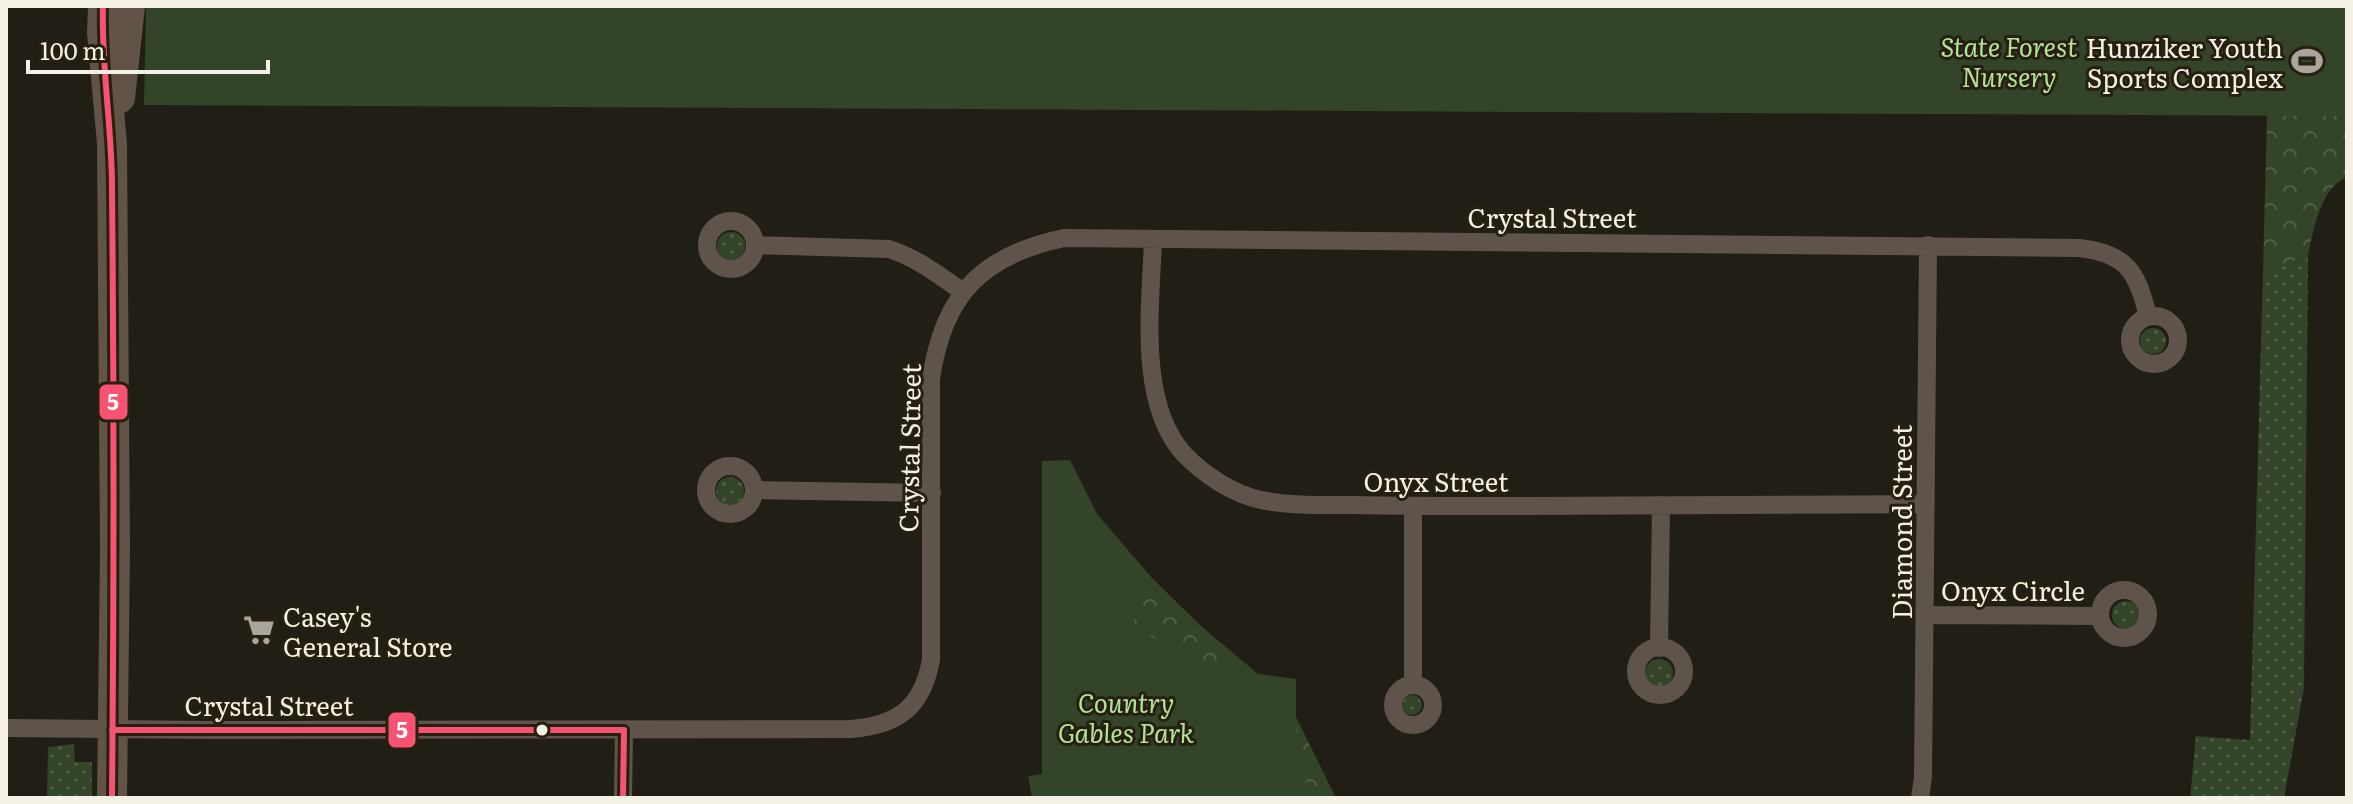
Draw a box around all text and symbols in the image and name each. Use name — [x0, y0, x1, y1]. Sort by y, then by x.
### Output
scale bar — [28, 24, 268, 74]
park label: State Forest Nursery — [1941, 26, 2078, 95]
place label: Hunziker Youth Sports Complex — [2086, 27, 2283, 96]
text: 100 m — [40, 32, 106, 67]
sports icon: Hunziker Youth Sports Complex — [2290, 44, 2324, 78]
street label: Crystal Street — [1468, 197, 1637, 236]
street label: Crystal Street — [887, 363, 929, 533]
line badge: 5 — [98, 383, 129, 421]
text: 5 — [107, 384, 119, 417]
street label: Diamond Street — [1881, 424, 1920, 619]
street label: Onyx Street — [1364, 461, 1509, 500]
street label: Onyx Circle — [1941, 570, 2085, 609]
place label: Casey's General Store — [283, 596, 452, 665]
supermarket icon: Casey's General Store — [242, 613, 276, 647]
park label: Country Gables Park — [1058, 682, 1195, 751]
street label: Crystal Street — [185, 685, 354, 724]
line badge: 5 — [387, 711, 417, 749]
text: 5 — [396, 712, 408, 745]
unlabelled marker — [534, 722, 550, 738]

